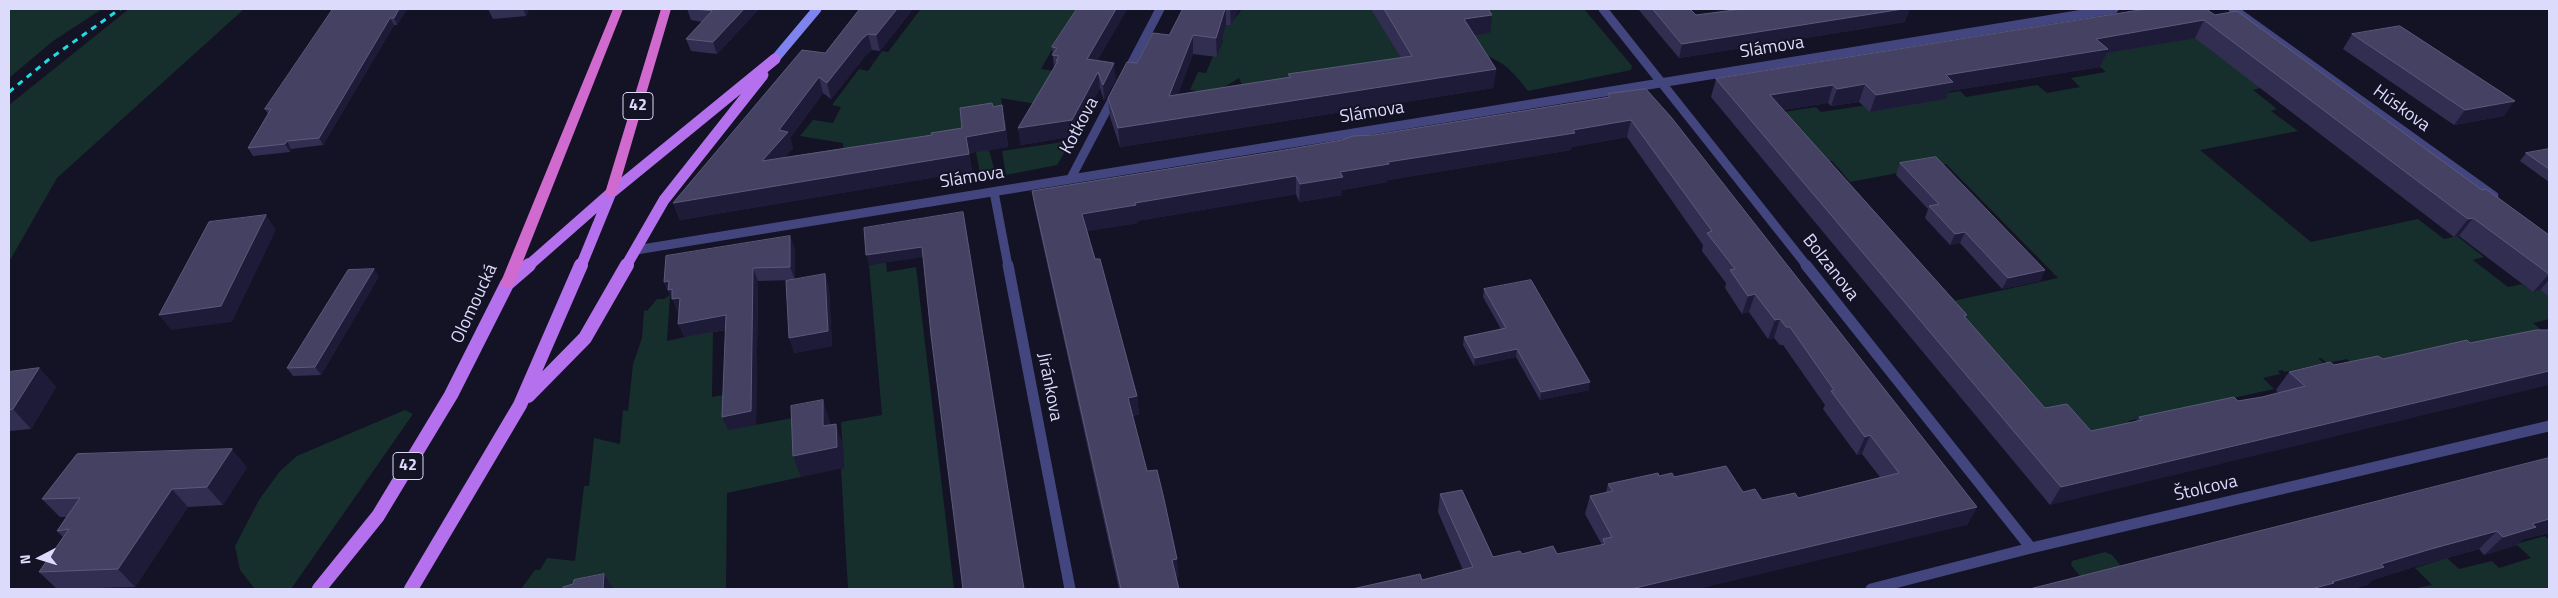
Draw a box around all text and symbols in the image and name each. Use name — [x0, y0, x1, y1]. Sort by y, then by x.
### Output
street label: Slámova — [1738, 32, 1806, 64]
street label: Húskova — [2368, 81, 2434, 137]
road number: 42 — [623, 92, 653, 120]
street label: Kotkova — [1056, 94, 1104, 158]
street label: Slámova — [1338, 97, 1406, 129]
street label: Slámova — [938, 162, 1006, 194]
street label: Bolzanova — [1797, 230, 1863, 306]
street label: Olomoucká — [447, 261, 503, 347]
street label: Jiránkova — [1032, 351, 1066, 423]
road number: 42 — [393, 452, 423, 480]
street label: Štolcova — [2172, 471, 2240, 507]
north arrow — [15, 533, 65, 583]
text: N — [14, 554, 35, 565]

